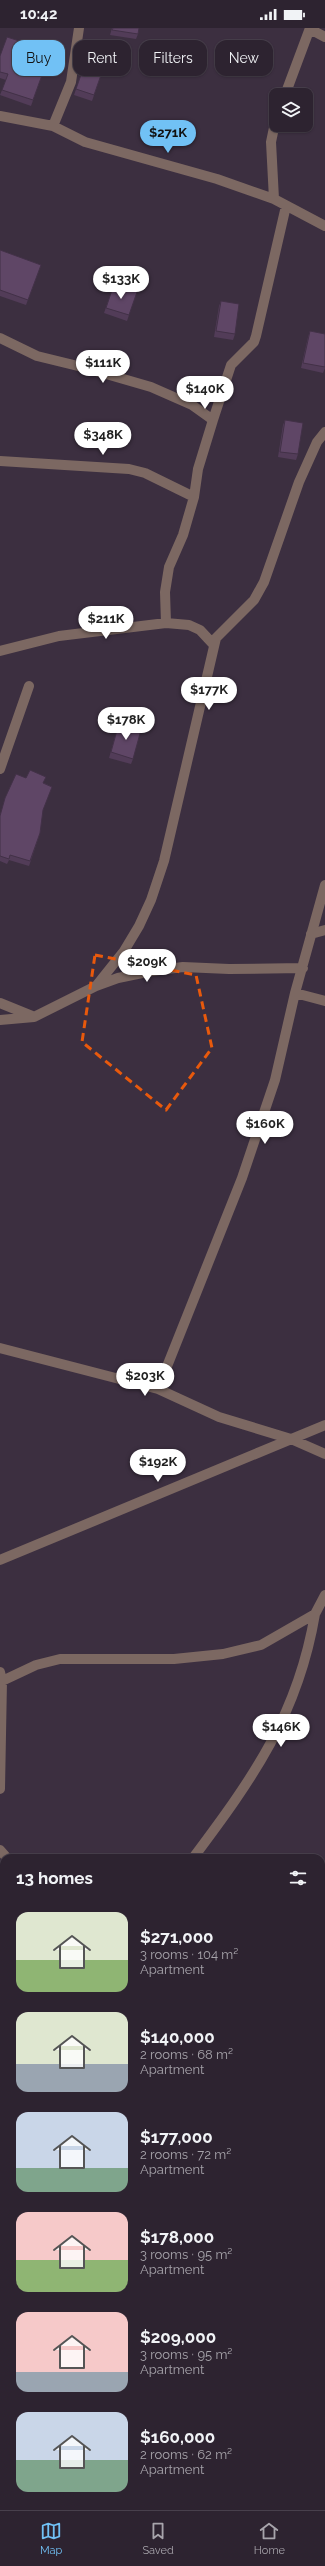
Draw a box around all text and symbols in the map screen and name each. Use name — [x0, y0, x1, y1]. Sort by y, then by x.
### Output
text: 10:42 — [20, 5, 57, 23]
chip: Buy — [12, 40, 65, 76]
chip: Rent — [73, 40, 131, 76]
chip: Filters — [139, 40, 207, 76]
chip: New — [215, 40, 273, 76]
map controls — [269, 88, 313, 132]
button: layers — [269, 88, 313, 132]
pin: $271K — [140, 120, 196, 154]
text: $271K — [149, 125, 187, 140]
pin: $133K — [93, 266, 149, 300]
text: $133K — [102, 271, 140, 286]
pin: $111K — [75, 350, 131, 384]
text: $111K — [85, 355, 121, 370]
pin: $140K — [177, 376, 233, 410]
text: $140K — [186, 381, 224, 396]
pin: $348K — [75, 422, 131, 456]
text: $348K — [83, 427, 123, 442]
pin: $211K — [78, 606, 134, 640]
text: $211K — [87, 611, 125, 626]
pin: $177K — [181, 677, 237, 711]
text: $177K — [190, 682, 228, 697]
pin: $178K — [98, 707, 154, 741]
text: $178K — [107, 712, 145, 727]
pin: $209K — [119, 949, 175, 983]
text: $209K — [127, 954, 167, 969]
pin: $160K — [237, 1111, 293, 1145]
text: $160K — [245, 1116, 285, 1131]
pin: $203K — [117, 1363, 173, 1397]
text: $203K — [125, 1368, 165, 1383]
pin: $192K — [130, 1449, 186, 1483]
text: $192K — [139, 1454, 177, 1469]
pin: $146K — [253, 1714, 309, 1748]
text: $146K — [262, 1719, 300, 1734]
icon: filters — [287, 1867, 309, 1889]
text: 13 homes — [16, 1868, 93, 1888]
text: $271,000 — [140, 1927, 214, 1947]
icon: home — [48, 1928, 96, 1976]
text: 3 rooms · 104 m² — [140, 1947, 238, 1962]
text: Apartment — [140, 1962, 204, 1977]
text: $140,000 — [140, 2027, 215, 2047]
icon: home — [48, 2028, 96, 2076]
text: 2 rooms · 68 m² — [140, 2047, 233, 2062]
text: Apartment — [140, 2062, 204, 2077]
text: $177,000 — [140, 2127, 213, 2147]
icon: home — [48, 2128, 96, 2176]
text: 2 rooms · 72 m² — [140, 2147, 231, 2162]
text: Apartment — [140, 2162, 204, 2177]
text: $178,000 — [140, 2227, 214, 2247]
icon: home — [48, 2228, 96, 2276]
text: 3 rooms · 95 m² — [140, 2247, 232, 2262]
text: Apartment — [140, 2262, 204, 2277]
text: $209,000 — [140, 2327, 216, 2347]
icon: home — [48, 2328, 96, 2376]
text: 3 rooms · 95 m² — [140, 2347, 232, 2362]
text: Apartment — [140, 2362, 204, 2377]
text: $160,000 — [140, 2427, 215, 2447]
icon: home — [48, 2428, 96, 2476]
text: 2 rooms · 62 m² — [140, 2447, 232, 2462]
text: Apartment — [140, 2462, 204, 2477]
tab: Map — [40, 2520, 62, 2557]
tab: Saved — [142, 2520, 174, 2557]
tab: Home — [254, 2520, 285, 2557]

